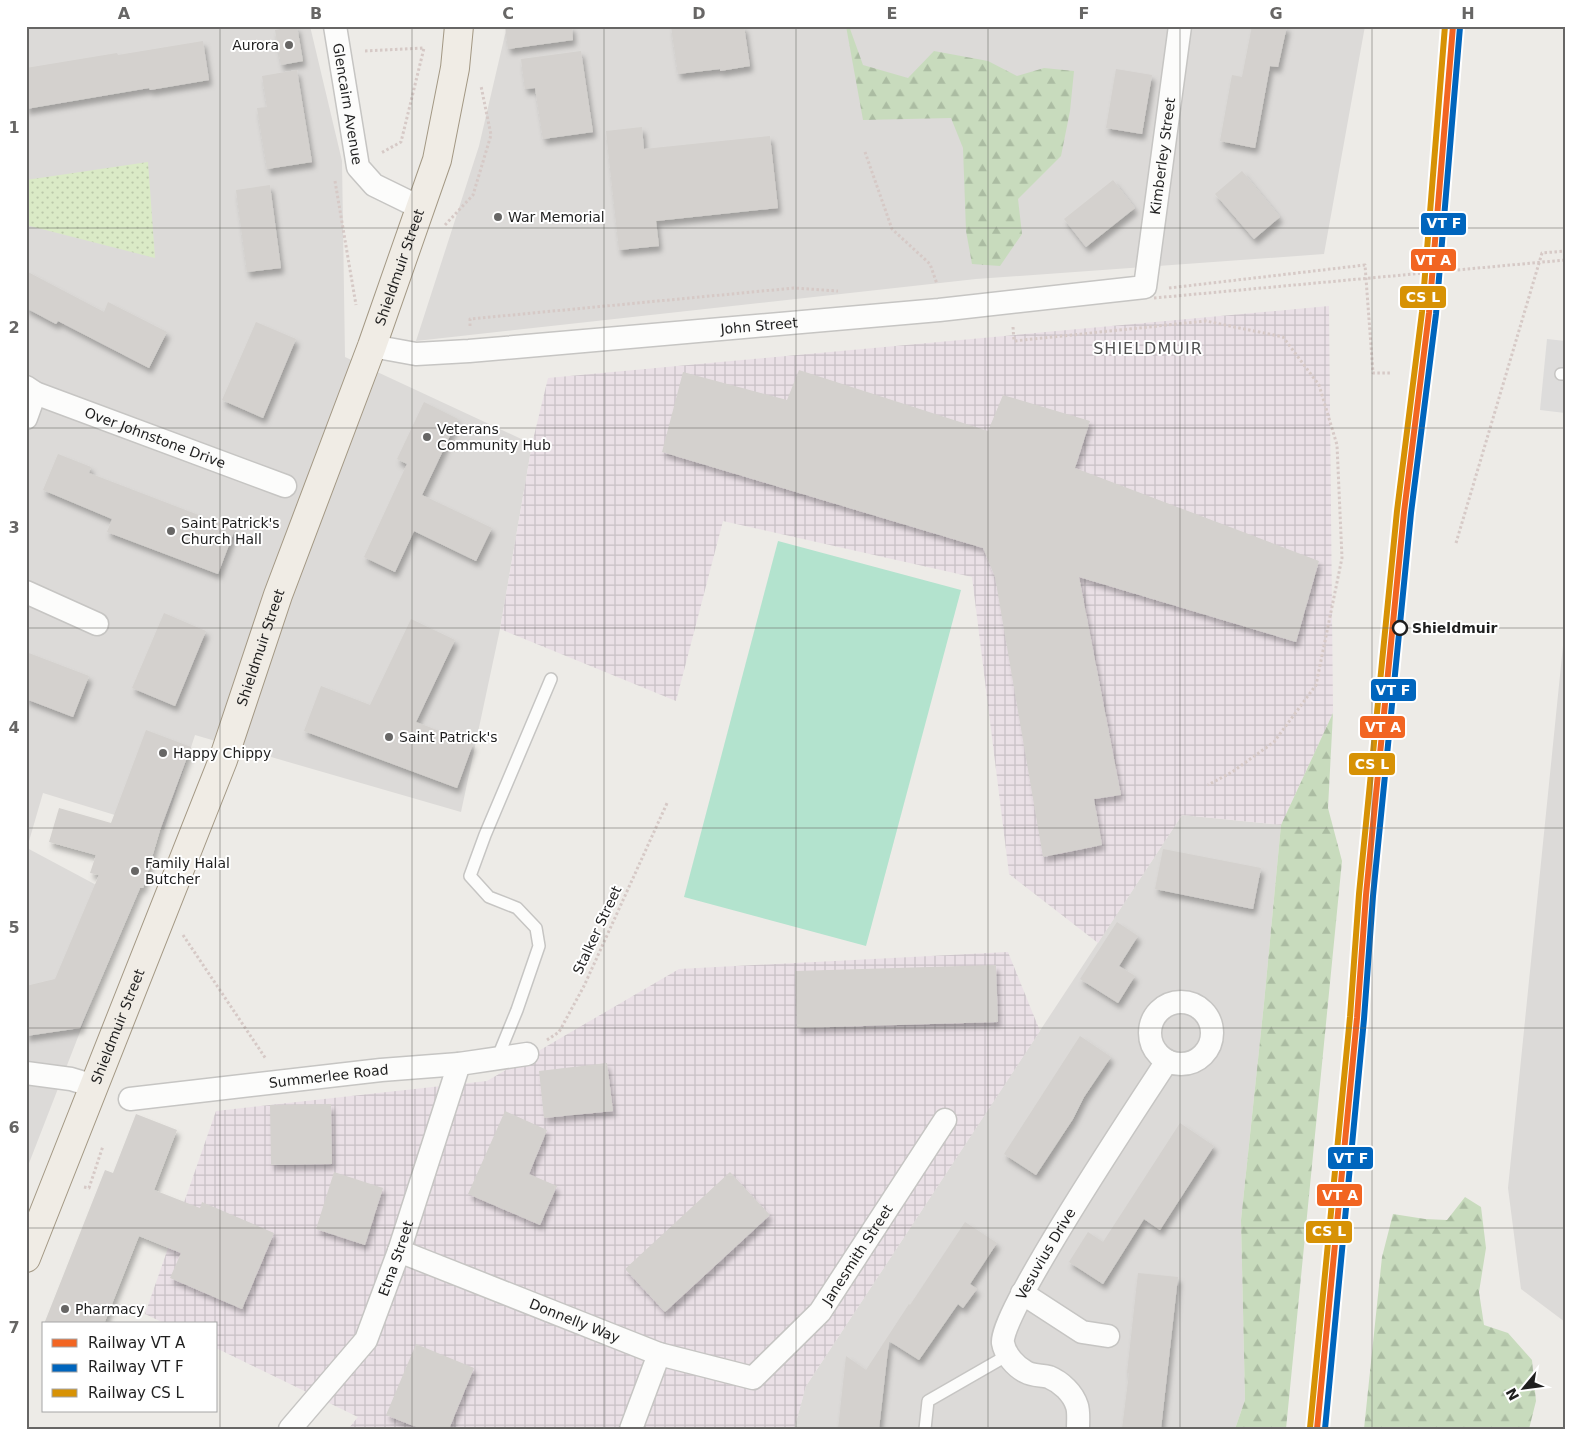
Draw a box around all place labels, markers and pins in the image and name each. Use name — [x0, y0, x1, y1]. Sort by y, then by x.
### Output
place label: Aurora — [232, 37, 279, 53]
marker: Aurora — [283, 39, 295, 51]
place label: War Memorial — [508, 209, 605, 225]
marker: War Memorial — [492, 211, 504, 223]
place label: Veterans Community Hub — [437, 421, 551, 453]
marker: Veterans Community Hub — [421, 431, 433, 443]
place label: Saint Patrick's Church Hall — [181, 515, 280, 547]
marker: Saint Patrick's Church Hall — [165, 525, 177, 537]
marker: Shieldmuir — [1392, 620, 1408, 636]
place label: Shieldmuir — [1412, 620, 1498, 636]
place label: Saint Patrick's — [399, 729, 498, 745]
marker: Saint Patrick's — [383, 731, 395, 743]
place label: Happy Chippy — [173, 745, 271, 761]
marker: Happy Chippy — [157, 747, 169, 759]
place label: Family Halal Butcher — [145, 855, 230, 887]
marker: Family Halal Butcher — [129, 865, 141, 877]
place label: Pharmacy — [75, 1301, 145, 1317]
marker: Pharmacy — [59, 1303, 71, 1315]

